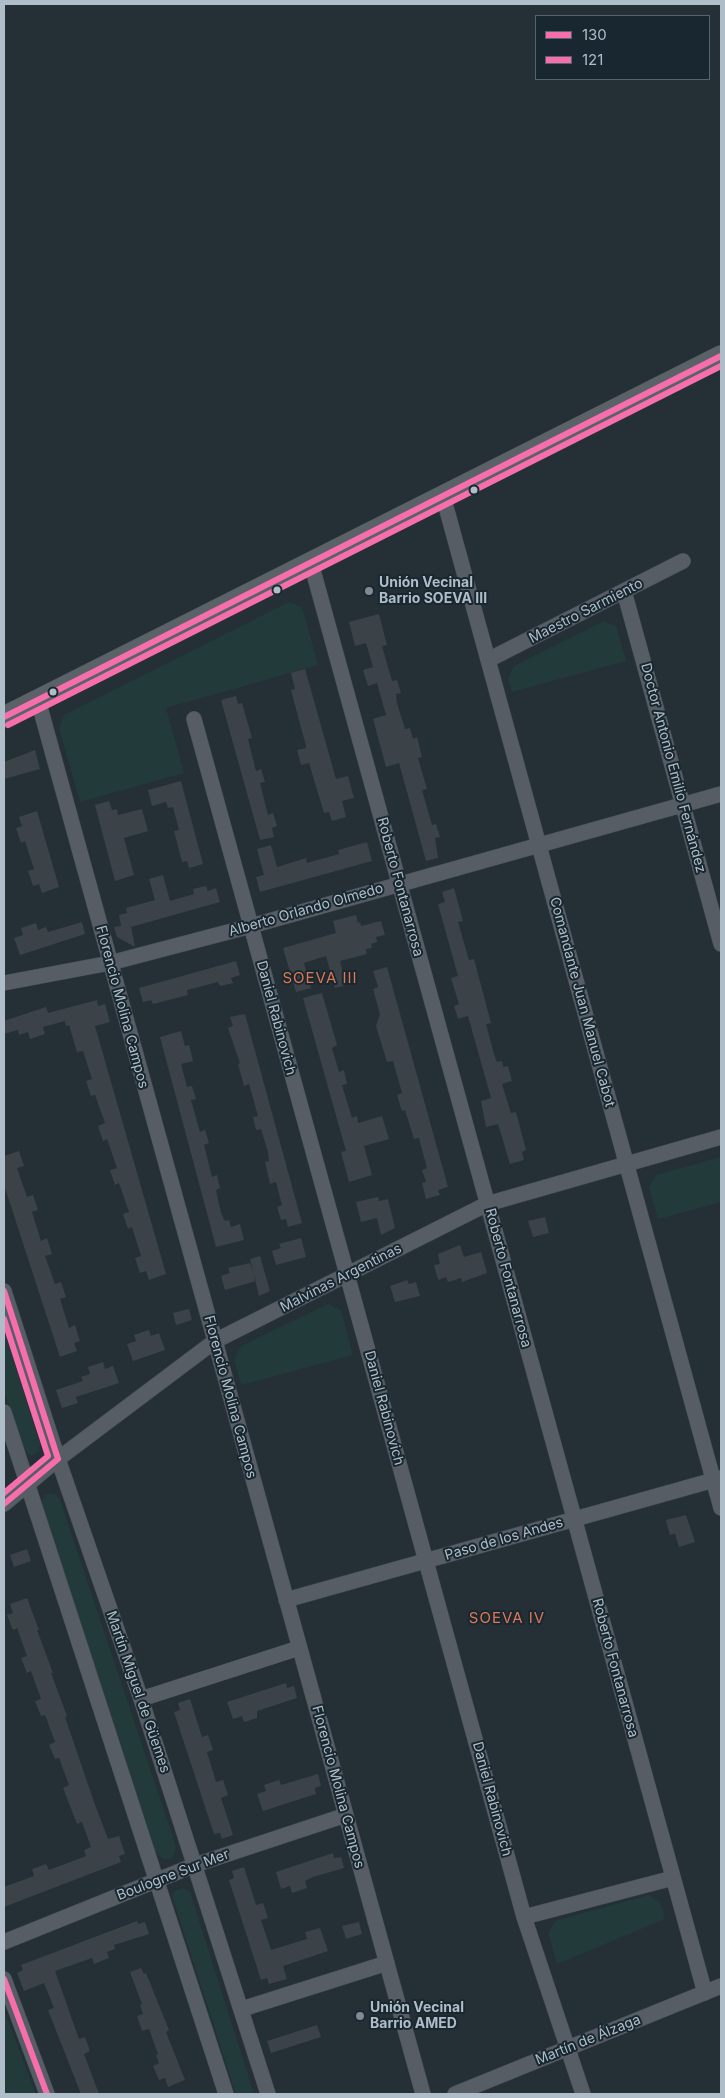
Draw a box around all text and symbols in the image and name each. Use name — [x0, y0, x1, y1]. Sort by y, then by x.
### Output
legend — [535, 15, 710, 80]
text: 130 — [582, 25, 607, 44]
text: 121 — [582, 50, 603, 69]
unlabelled marker — [469, 485, 479, 495]
place label: Unión Vecinal Barrio SOEVA III — [379, 575, 487, 608]
street label: Maestro Sarmiento — [526, 575, 646, 647]
unlabelled marker — [272, 585, 282, 595]
marker: Unión Vecinal Barrio SOEVA III — [363, 585, 375, 597]
street label: Doctor Antonio Emilio Fernández — [637, 661, 709, 875]
unlabelled marker — [48, 687, 58, 697]
street label: Roberto Fontanarrosa — [373, 816, 427, 958]
street label: Alberto Orlando Olmedo — [227, 880, 385, 940]
street label: Comandante Juan Manuel Cabot — [546, 895, 618, 1109]
street label: Florencio Molina Campos — [92, 924, 152, 1090]
street label: Daniel Rabinovich — [253, 959, 299, 1077]
district label: SOEVA III — [281, 969, 359, 987]
street label: Roberto Fontanarrosa — [481, 1207, 535, 1349]
street label: Malvinas Argentinas — [278, 1240, 404, 1316]
street label: Florencio Molina Campos — [200, 1314, 260, 1480]
street label: Daniel Rabinovich — [361, 1349, 407, 1467]
street label: Paso de los Andes — [443, 1514, 565, 1564]
street label: Roberto Fontanarrosa — [588, 1597, 642, 1739]
street label: Martín Miguel de Güemes — [102, 1609, 174, 1775]
district label: SOEVA IV — [468, 1609, 546, 1627]
street label: Florencio Molina Campos — [308, 1704, 368, 1870]
street label: Daniel Rabinovich — [469, 1740, 515, 1858]
street label: Boulogne Sur Mer — [114, 1846, 232, 1904]
place label: Unión Vecinal Barrio AMED — [370, 2000, 464, 2032]
marker: Unión Vecinal Barrio AMED — [354, 2010, 366, 2022]
street label: Martín de Álzaga — [533, 2011, 643, 2069]

